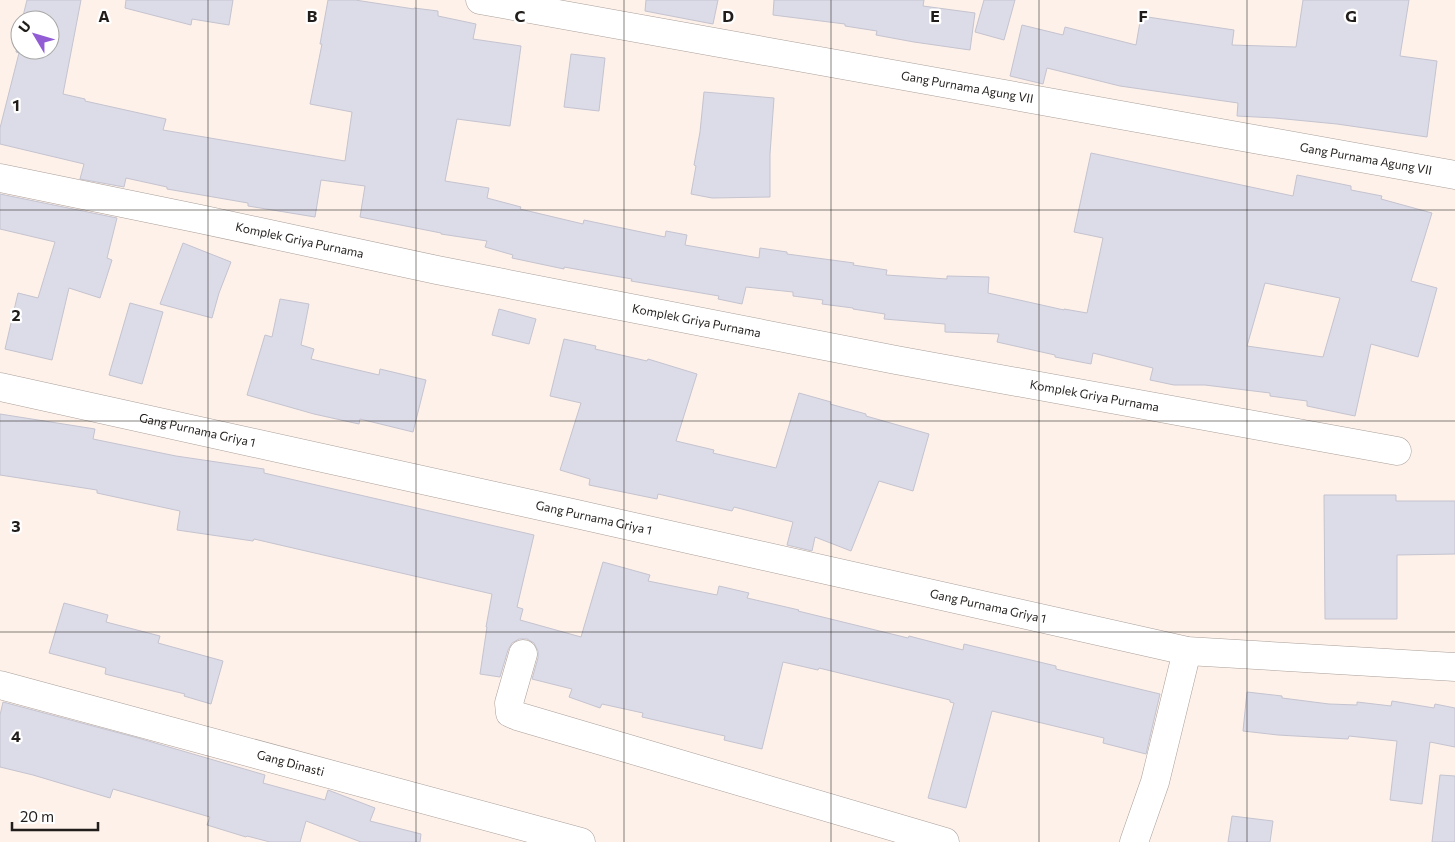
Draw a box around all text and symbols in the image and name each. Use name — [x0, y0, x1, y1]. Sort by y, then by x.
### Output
text: A — [98, 6, 110, 25]
text: B — [307, 6, 318, 25]
text: C — [515, 6, 526, 25]
text: D — [722, 6, 734, 25]
text: E — [930, 6, 940, 25]
text: F — [1138, 6, 1148, 25]
text: G — [1345, 6, 1357, 25]
north arrow — [10, 10, 60, 60]
text: U — [15, 17, 34, 36]
street label: Gang Purnama Agung VII — [900, 68, 1035, 105]
text: 1 — [12, 95, 20, 114]
street label: Gang Purnama Agung VII — [1299, 139, 1433, 177]
street label: Komplek Griya Purnama — [234, 219, 365, 260]
street label: Komplek Griya Purnama — [631, 300, 762, 339]
text: 2 — [11, 305, 21, 324]
street label: Komplek Griya Purnama — [1029, 376, 1160, 414]
street label: Gang Purnama Griya 1 — [138, 410, 257, 449]
street label: Gang Purnama Griya 1 — [535, 497, 653, 537]
text: 3 — [11, 516, 21, 535]
street label: Gang Purnama Griya 1 — [929, 586, 1048, 625]
text: 4 — [11, 726, 21, 745]
street label: Gang Dinasti — [256, 747, 326, 778]
scale bar — [12, 800, 99, 832]
text: 20 m — [20, 807, 54, 825]

